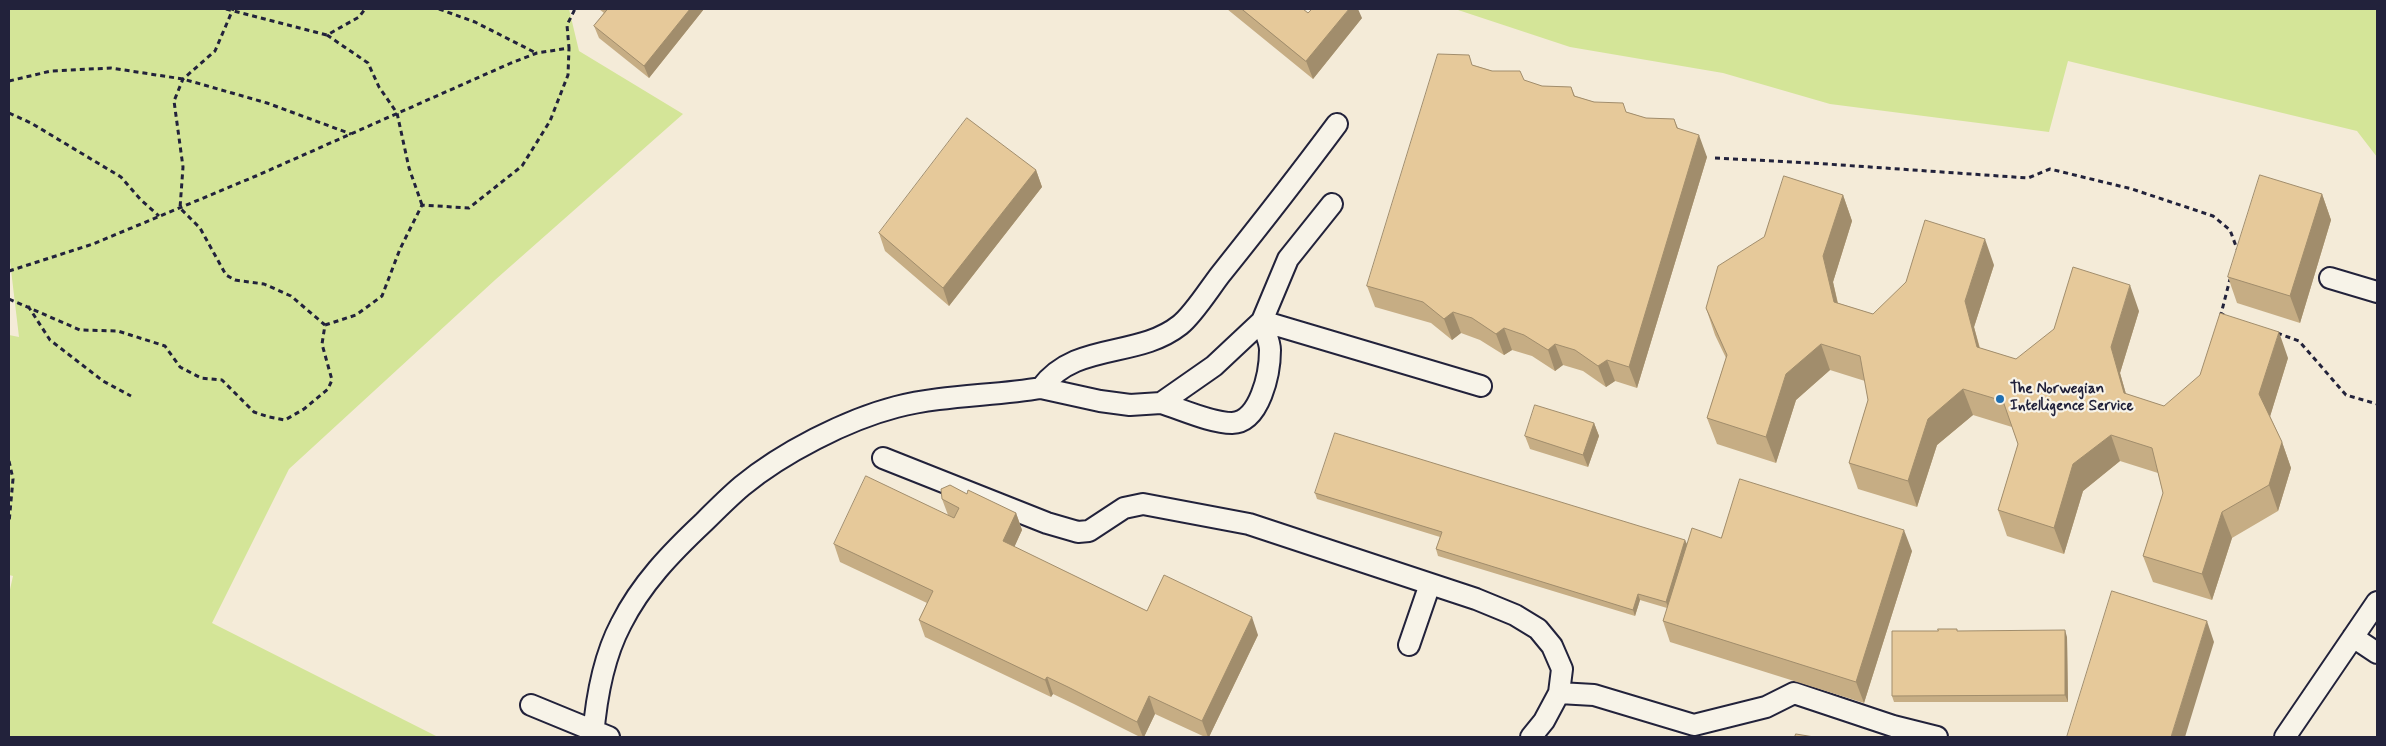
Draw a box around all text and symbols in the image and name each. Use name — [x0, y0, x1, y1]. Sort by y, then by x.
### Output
place label: The Norwegian Intelligence Service — [2010, 381, 2134, 416]
marker: The Norwegian Intelligence Service — [1994, 393, 2006, 405]

